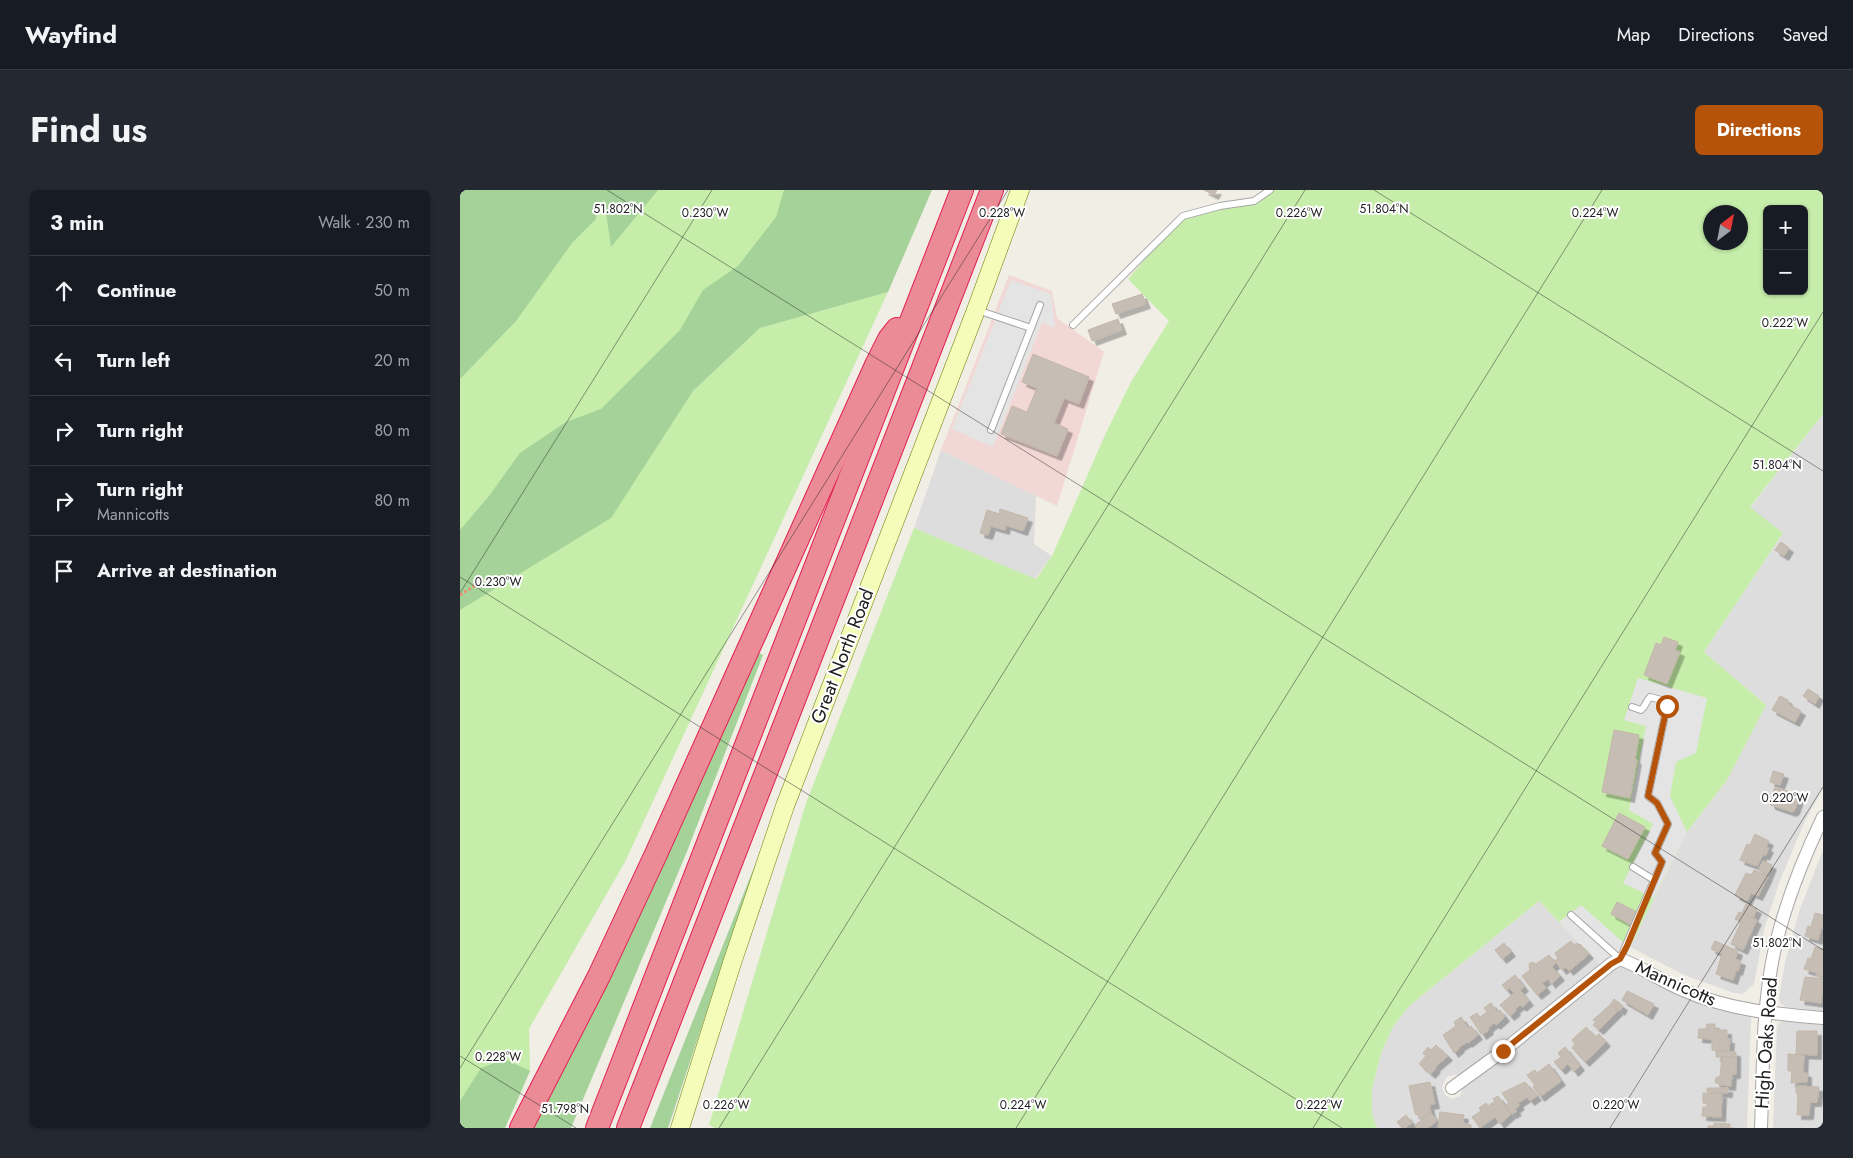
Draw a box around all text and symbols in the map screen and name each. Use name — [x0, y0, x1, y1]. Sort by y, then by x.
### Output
text: Wayfind — [25, 17, 117, 52]
text: Map — [1617, 22, 1650, 48]
text: Directions — [1678, 22, 1754, 48]
text: Saved — [1782, 22, 1828, 48]
text: Find us — [30, 105, 147, 155]
button: Directions — [1695, 105, 1823, 155]
text: 51.802°N — [594, 200, 642, 218]
text: 51.804°N — [1359, 200, 1409, 218]
text: 0.230°W — [682, 204, 728, 222]
text: 0.228°W — [979, 204, 1025, 222]
text: 0.226°W — [1276, 204, 1322, 222]
text: 0.224°W — [1572, 204, 1618, 222]
north arrow — [1703, 205, 1748, 250]
map controls — [1763, 205, 1808, 295]
button: + — [1763, 205, 1808, 250]
text: 3 min — [50, 208, 104, 238]
text: Walk · 230 m — [318, 211, 410, 234]
button: − — [1763, 250, 1808, 295]
icon: ahead — [50, 277, 78, 305]
text: Continue — [97, 277, 176, 304]
text: 50 m — [374, 279, 410, 302]
text: 0.222°W — [1762, 314, 1808, 332]
icon: left — [50, 347, 78, 375]
text: Turn left — [97, 347, 170, 374]
text: 20 m — [374, 349, 410, 372]
icon: right — [50, 417, 78, 445]
text: Turn right — [97, 417, 183, 444]
text: 80 m — [374, 419, 410, 442]
text: 51.804°N — [1752, 456, 1802, 474]
text: Turn right — [97, 476, 183, 503]
icon: right — [50, 487, 78, 515]
text: 80 m — [374, 489, 410, 512]
text: Mannicotts — [97, 503, 169, 526]
icon: arrive — [50, 557, 78, 585]
text: Arrive at destination — [97, 557, 277, 584]
text: 0.230°W — [475, 573, 521, 591]
street label: Great North Road — [804, 584, 880, 728]
route start — [1656, 695, 1679, 718]
text: 0.220°W — [1762, 789, 1809, 807]
text: 51.802°N — [1753, 934, 1801, 952]
street label: Mannicotts — [1631, 953, 1721, 1013]
street label: High Oaks Road — [1748, 976, 1784, 1110]
route end — [1492, 1040, 1515, 1063]
text: 0.228°W — [475, 1048, 521, 1066]
text: 0.226°W — [703, 1096, 749, 1114]
text: 0.224°W — [1000, 1096, 1046, 1114]
text: 0.222°W — [1296, 1096, 1342, 1114]
text: 0.220°W — [1593, 1096, 1640, 1114]
text: 51.798°N — [541, 1100, 589, 1118]

